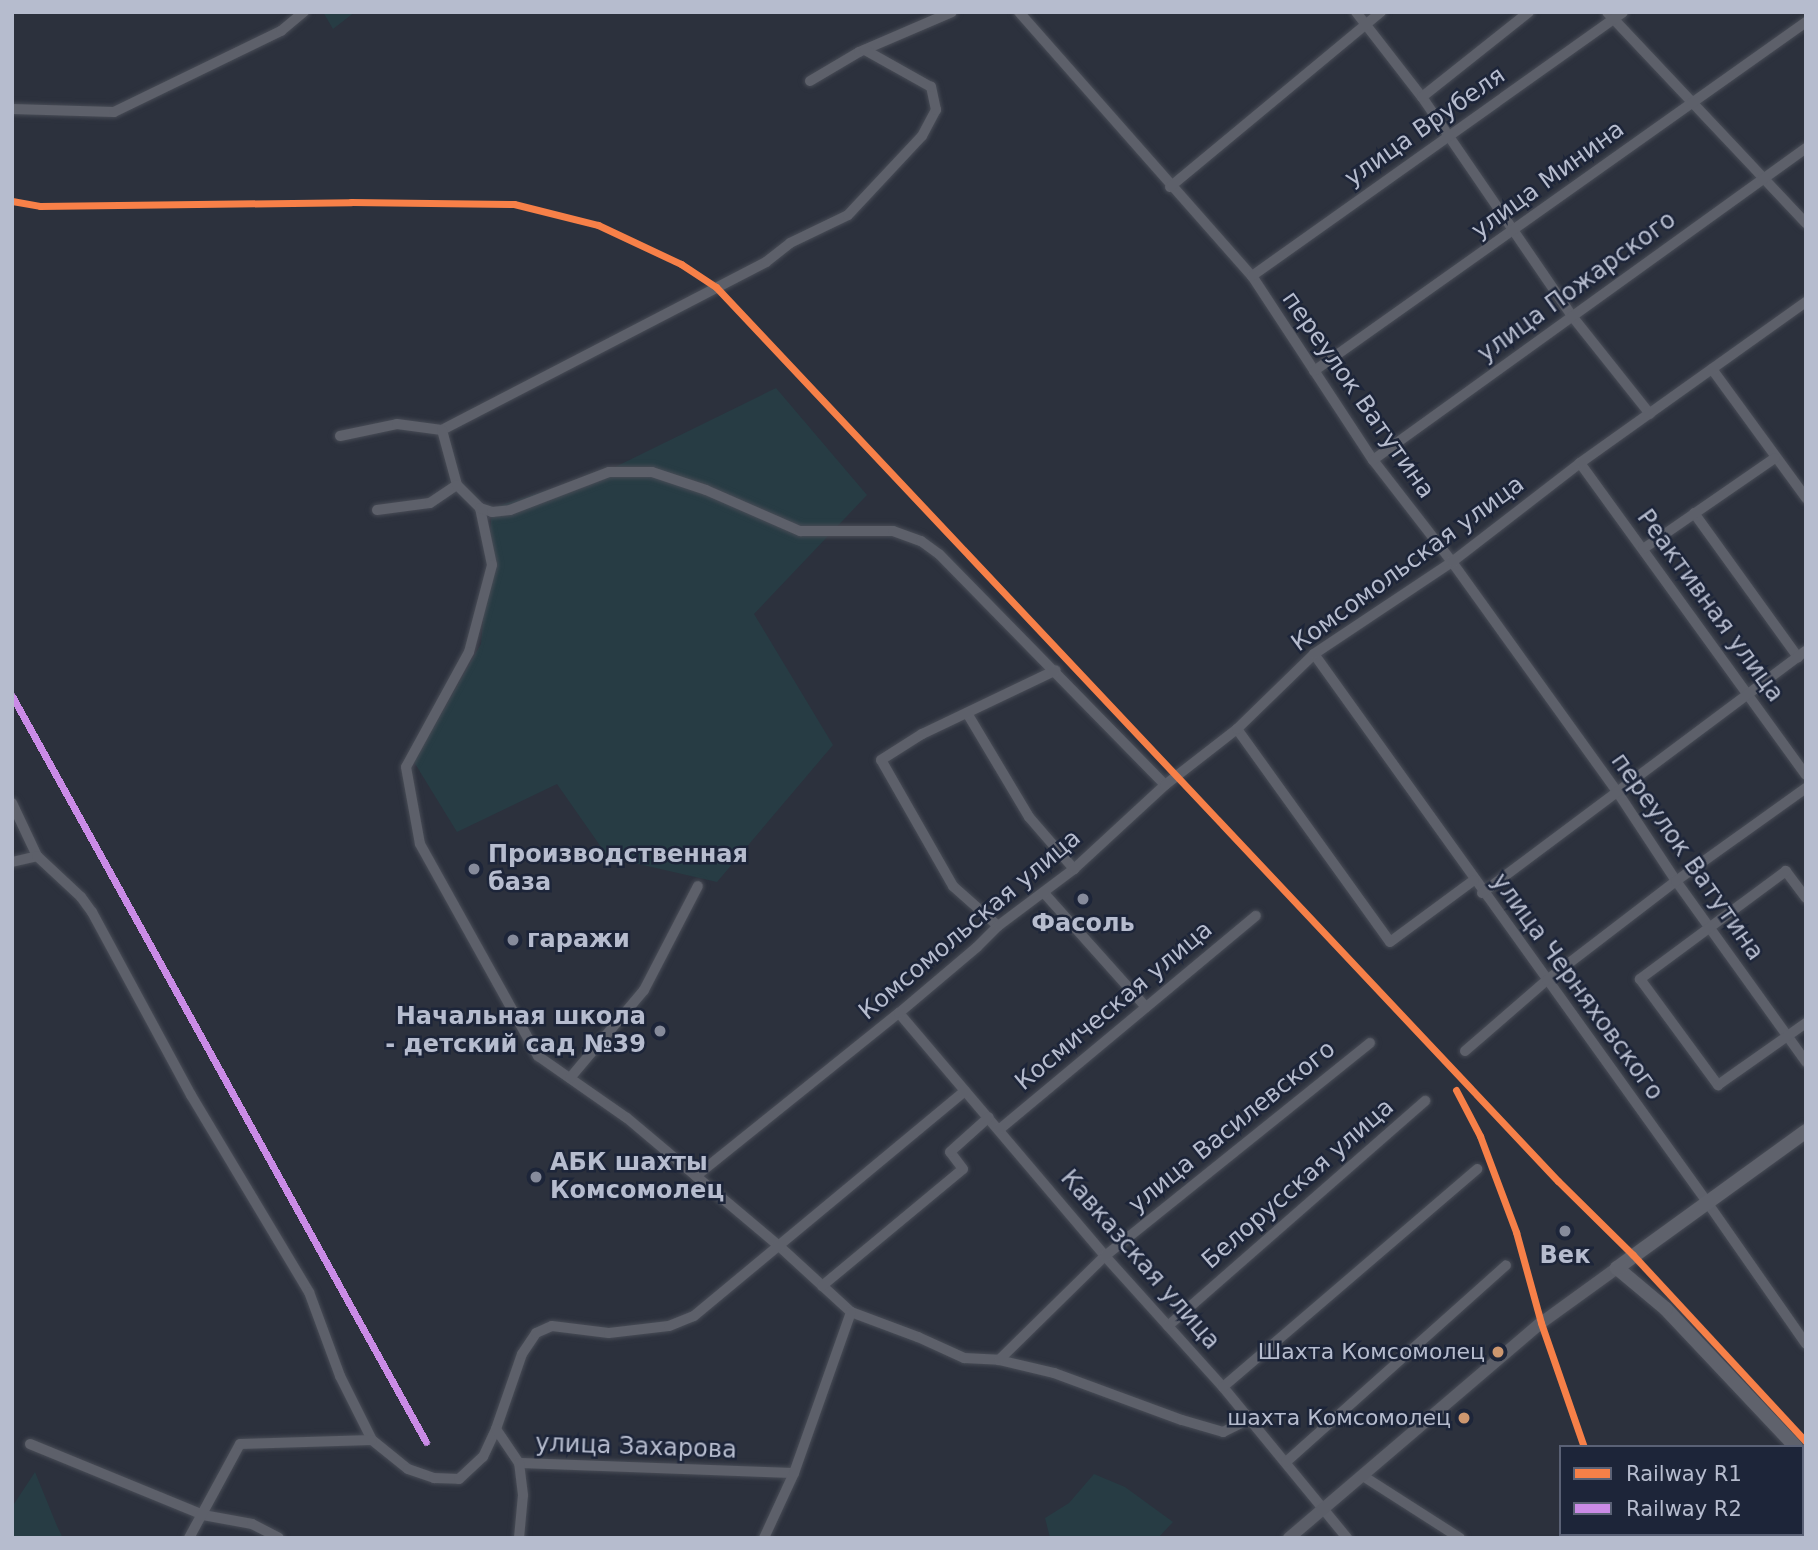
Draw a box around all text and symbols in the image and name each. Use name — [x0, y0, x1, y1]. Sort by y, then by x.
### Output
street label: улица Врубеля — [1339, 61, 1511, 193]
street label: улица Минина — [1466, 115, 1630, 245]
street label: улица Пожарского — [1472, 205, 1682, 369]
street label: переулок Ватутина — [1276, 286, 1440, 504]
street label: Комсомольская улица — [1286, 470, 1530, 658]
street label: Реактивная улица — [1631, 504, 1789, 708]
street label: переулок Ватутина — [1605, 748, 1769, 966]
street label: Комсомольская улица — [853, 824, 1087, 1026]
place label: Производственная база — [488, 841, 748, 897]
marker: Производственная база — [466, 861, 482, 877]
street label: улица Черняховского — [1485, 868, 1669, 1106]
marker: Фасоль — [1075, 891, 1091, 907]
place label: Фасоль — [1031, 910, 1135, 938]
street label: Космическая улица — [1010, 915, 1218, 1097]
place label: гаражи — [527, 926, 630, 954]
marker: гаражи — [505, 932, 521, 948]
place label: Начальная школа - детский сад №39 — [385, 1003, 646, 1059]
marker: Начальная школа - детский сад №39 — [652, 1023, 668, 1039]
street label: улица Василевского — [1123, 1035, 1341, 1219]
street label: Белорусская улица — [1196, 1093, 1400, 1275]
place label: АБК шахты Комсомолец — [550, 1149, 724, 1205]
street label: Кавказская улица — [1054, 1164, 1226, 1356]
marker: АБК шахты Комсомолец — [528, 1169, 544, 1185]
marker: Век — [1557, 1223, 1573, 1239]
place label: Век — [1540, 1242, 1590, 1270]
place label: Шахта Комсомолец — [1258, 1339, 1485, 1365]
marker: Шахта Комсомолец — [1491, 1345, 1505, 1359]
place label: шахта Комсомолец — [1227, 1405, 1451, 1431]
marker: шахта Комсомолец — [1457, 1411, 1471, 1425]
street label: улица Захарова — [535, 1429, 737, 1465]
legend — [1559, 1445, 1804, 1536]
text: Railway R1 — [1626, 1462, 1742, 1486]
text: Railway R2 — [1626, 1497, 1742, 1521]

